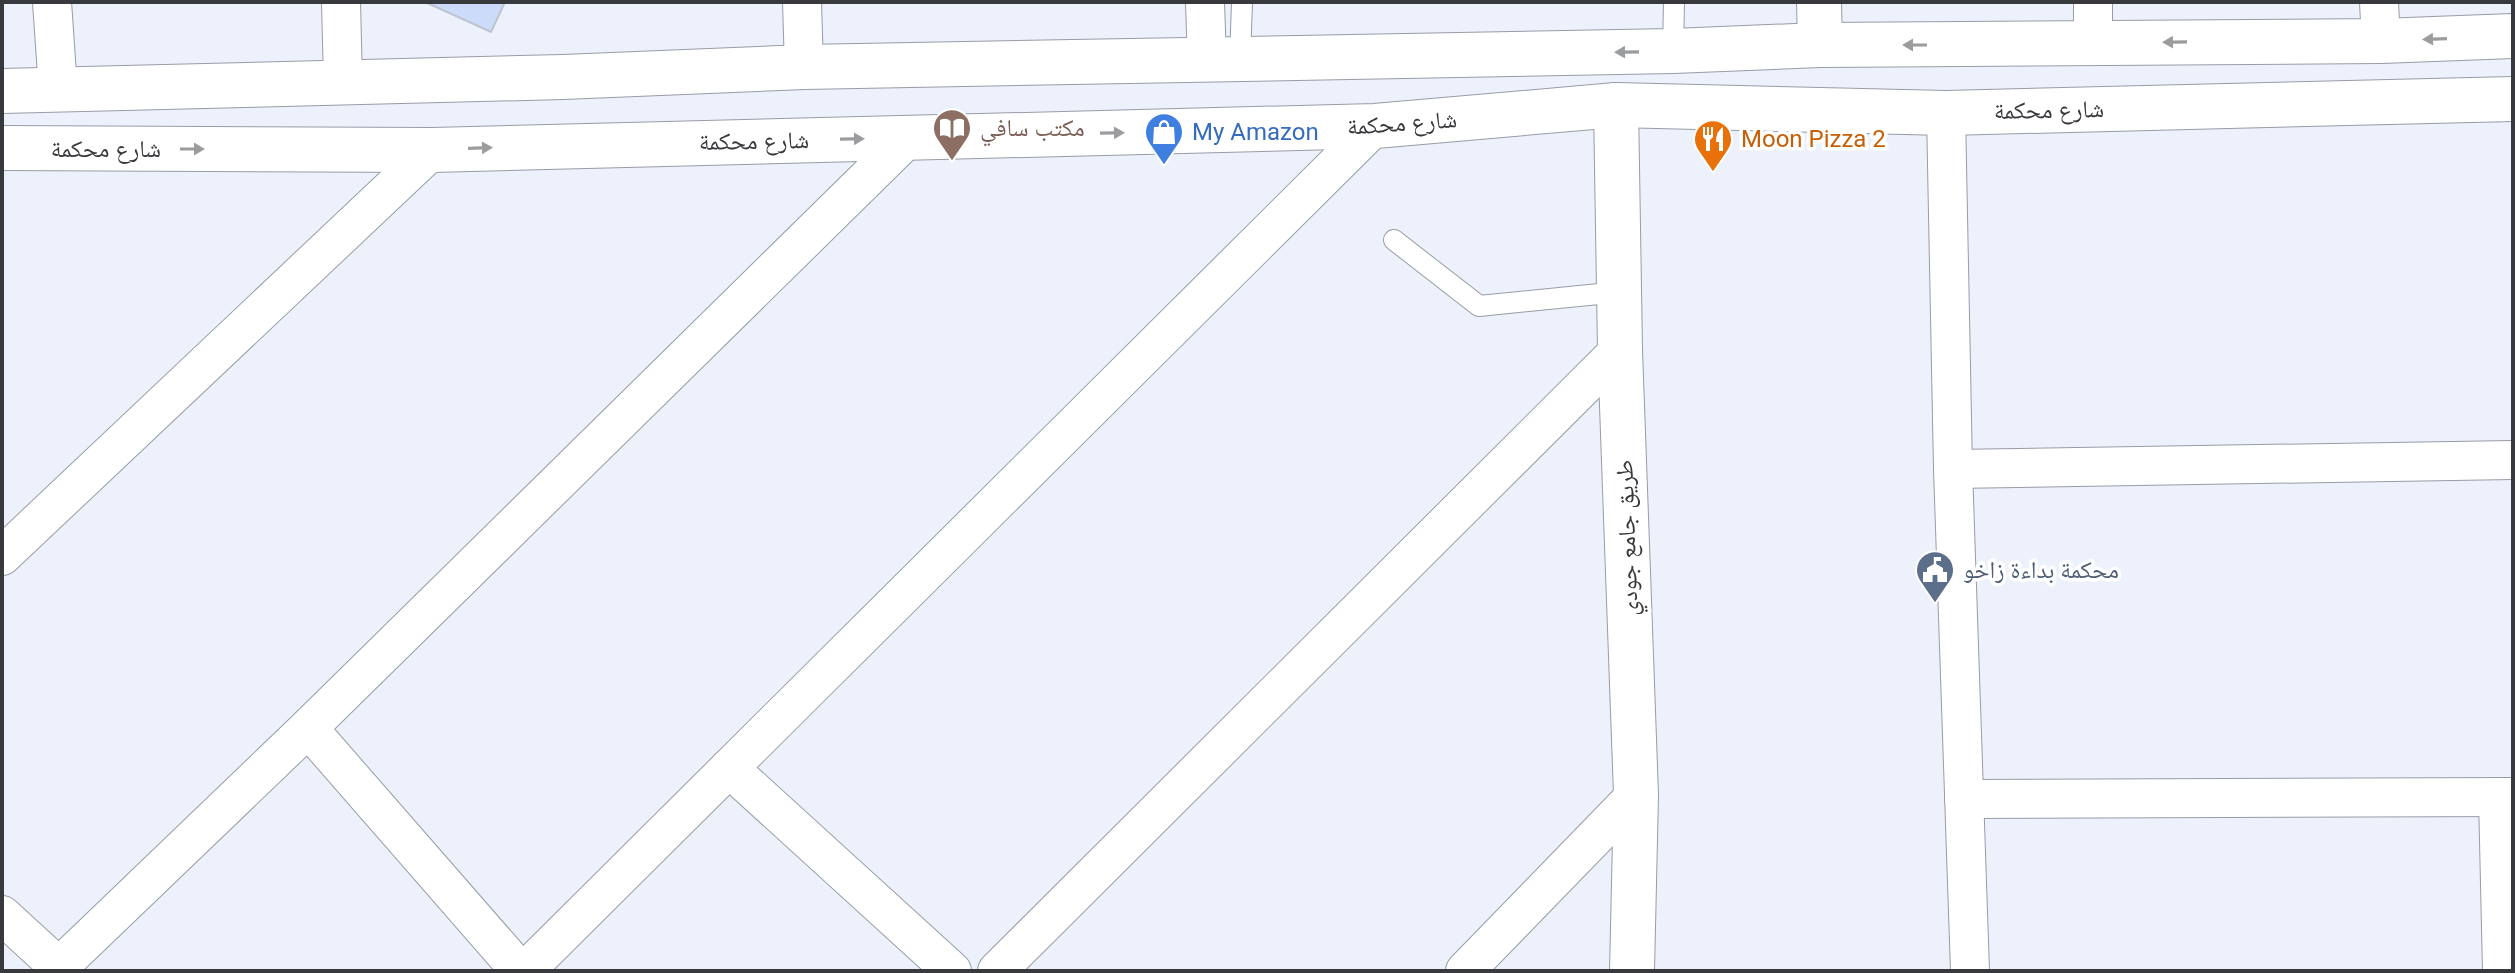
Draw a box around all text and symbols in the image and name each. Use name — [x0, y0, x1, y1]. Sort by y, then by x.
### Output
one-way arrow — [2422, 32, 2447, 45]
one-way arrow — [2162, 36, 2187, 49]
one-way arrow — [1902, 39, 1927, 51]
one-way arrow — [1614, 46, 1639, 58]
street label: شارع محكمة — [1994, 95, 2104, 126]
street label: شارع محكمة — [1346, 105, 1458, 142]
library icon: مكتب سافي — [931, 107, 973, 162]
shop icon: My Amazon — [1143, 111, 1185, 166]
place label: مكتب سافي — [980, 114, 1085, 147]
place label: My Amazon — [1192, 118, 1319, 146]
restaurant icon: Moon Pizza 2 — [1692, 118, 1734, 173]
place label: Moon Pizza 2 — [1741, 125, 1886, 153]
street label: شارع محكمة — [699, 126, 809, 157]
one-way arrow — [1100, 126, 1125, 139]
one-way arrow — [840, 133, 865, 145]
street label: شارع محكمة — [51, 135, 161, 164]
one-way arrow — [468, 142, 493, 155]
one-way arrow — [180, 143, 205, 155]
street label: طريق جامع جودي — [1610, 459, 1649, 616]
public building icon: محكمة بداءة زاخو — [1914, 549, 1956, 604]
place label: محكمة بداءة زاخو — [1963, 556, 2119, 584]

